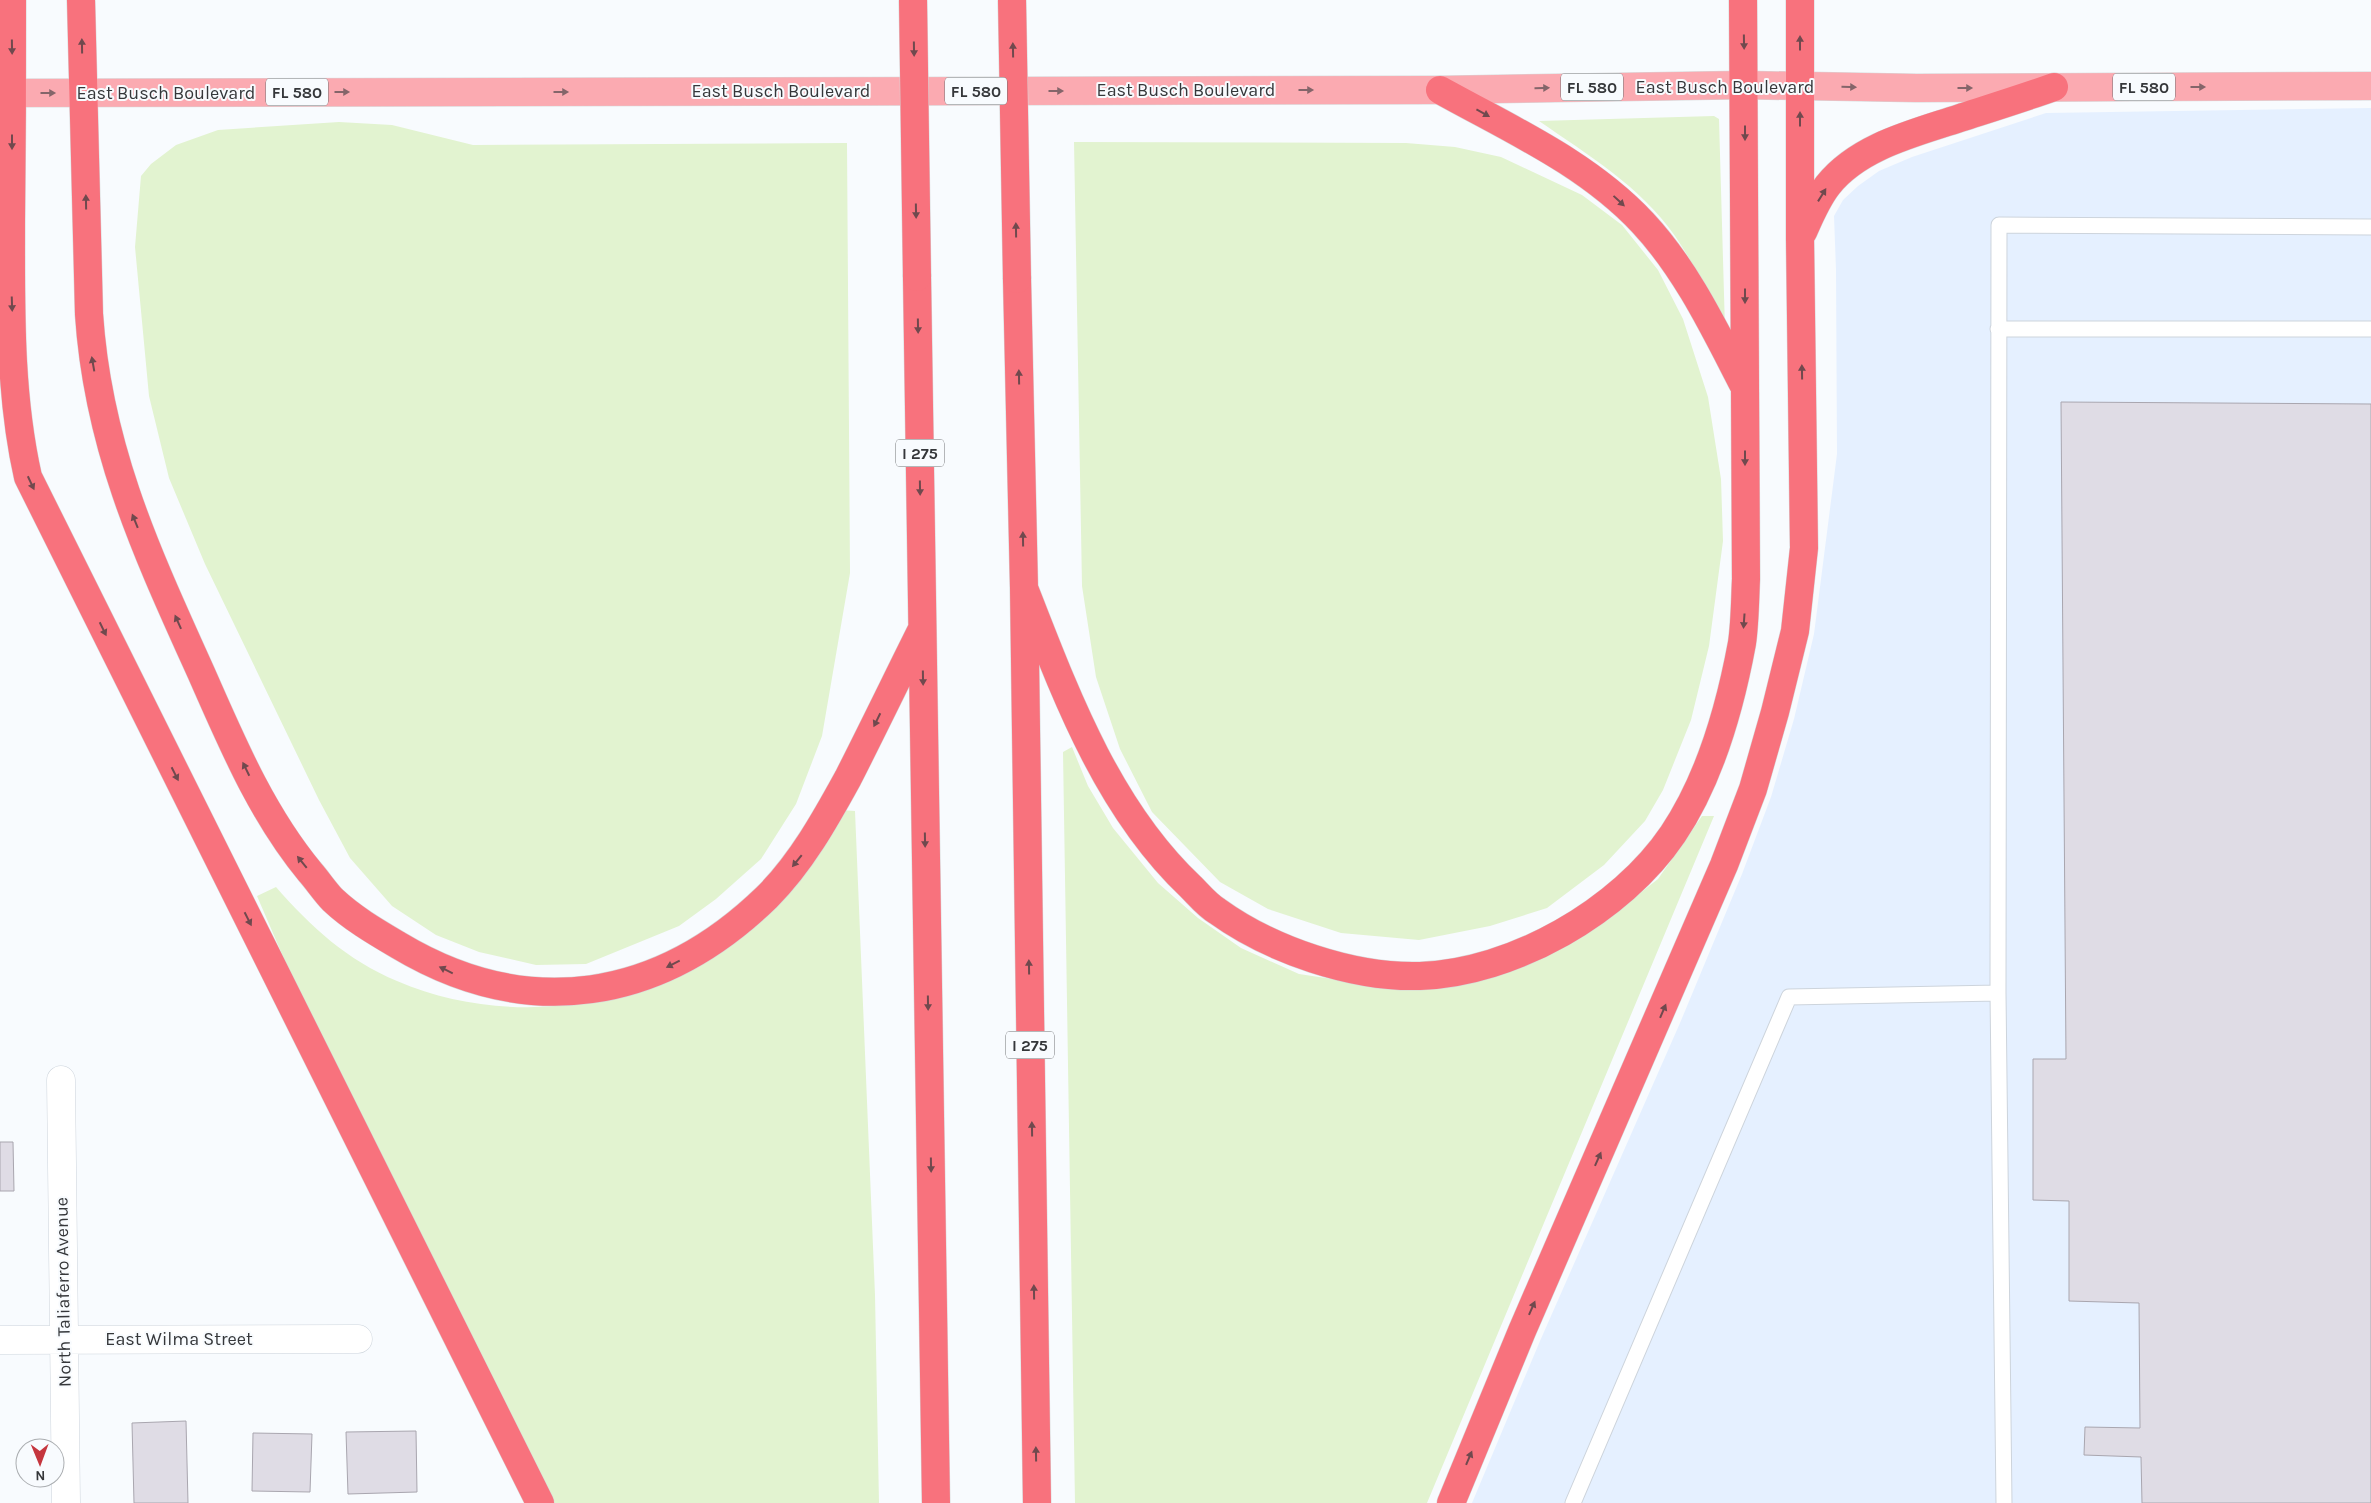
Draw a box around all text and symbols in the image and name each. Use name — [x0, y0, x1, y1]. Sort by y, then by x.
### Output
one-way arrow — [1740, 35, 1748, 51]
one-way arrow — [1796, 35, 1804, 51]
one-way arrow — [78, 38, 86, 54]
one-way arrow — [8, 39, 16, 55]
one-way arrow — [910, 41, 918, 57]
one-way arrow — [1009, 42, 1017, 58]
road number: FL 580 — [1561, 74, 1623, 100]
road number: FL 580 — [2113, 74, 2175, 100]
street label: East Busch Boulevard — [1636, 76, 1814, 98]
road number: FL 580 — [266, 78, 328, 105]
road number: FL 580 — [945, 78, 1007, 104]
street label: East Busch Boulevard — [1097, 79, 1275, 101]
street label: East Busch Boulevard — [692, 80, 870, 102]
street label: East Busch Boulevard — [77, 82, 255, 104]
one-way arrow — [1841, 83, 1857, 91]
one-way arrow — [2190, 83, 2206, 91]
one-way arrow — [1534, 84, 1550, 92]
one-way arrow — [1957, 84, 1973, 92]
one-way arrow — [1298, 86, 1314, 94]
one-way arrow — [1048, 87, 1064, 95]
one-way arrow — [334, 88, 350, 96]
one-way arrow — [553, 88, 569, 96]
one-way arrow — [40, 89, 56, 97]
one-way arrow — [1476, 109, 1490, 118]
one-way arrow — [1796, 111, 1804, 127]
one-way arrow — [1741, 126, 1749, 142]
one-way arrow — [8, 134, 16, 150]
one-way arrow — [1818, 188, 1827, 201]
one-way arrow — [81, 194, 89, 210]
one-way arrow — [1613, 195, 1625, 207]
one-way arrow — [912, 203, 920, 219]
one-way arrow — [1012, 222, 1020, 238]
one-way arrow — [1741, 288, 1749, 304]
one-way arrow — [8, 297, 16, 313]
one-way arrow — [914, 318, 922, 334]
one-way arrow — [89, 356, 97, 372]
one-way arrow — [1798, 364, 1806, 380]
one-way arrow — [1015, 369, 1023, 385]
road number: I 275 — [896, 439, 944, 466]
one-way arrow — [1741, 451, 1749, 467]
one-way arrow — [27, 476, 35, 490]
one-way arrow — [916, 480, 924, 496]
one-way arrow — [131, 513, 139, 528]
one-way arrow — [1019, 531, 1027, 547]
one-way arrow — [1739, 613, 1747, 629]
one-way arrow — [174, 615, 182, 629]
one-way arrow — [99, 622, 107, 636]
one-way arrow — [919, 670, 927, 686]
one-way arrow — [873, 713, 881, 727]
one-way arrow — [242, 762, 250, 776]
one-way arrow — [171, 767, 179, 781]
one-way arrow — [921, 833, 929, 849]
one-way arrow — [792, 854, 803, 867]
one-way arrow — [296, 857, 308, 869]
one-way arrow — [244, 912, 252, 926]
one-way arrow — [1025, 959, 1033, 975]
one-way arrow — [666, 960, 681, 968]
one-way arrow — [439, 966, 453, 974]
one-way arrow — [924, 995, 932, 1011]
one-way arrow — [1659, 1004, 1667, 1018]
road number: I 275 — [1006, 1032, 1054, 1058]
one-way arrow — [1027, 1121, 1035, 1137]
one-way arrow — [1594, 1152, 1602, 1166]
one-way arrow — [927, 1158, 935, 1174]
street label: North Taliaferro Avenue — [50, 1197, 76, 1387]
one-way arrow — [1030, 1284, 1038, 1300]
one-way arrow — [1529, 1301, 1537, 1315]
street label: East Wilma Street — [105, 1328, 253, 1350]
north arrow — [15, 1438, 65, 1488]
one-way arrow — [1032, 1446, 1040, 1462]
one-way arrow — [1466, 1451, 1474, 1465]
text: N — [35, 1467, 45, 1484]

